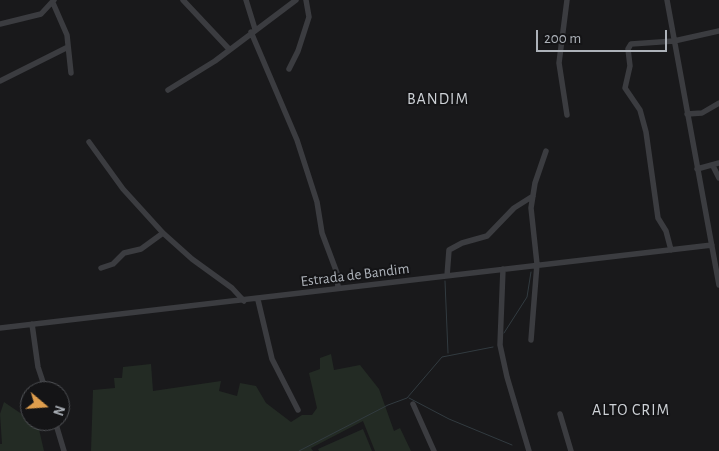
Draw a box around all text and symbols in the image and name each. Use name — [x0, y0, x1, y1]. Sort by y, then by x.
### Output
scale bar — [539, 20, 670, 52]
text: 200 m — [544, 31, 581, 46]
district label: BANDIM — [406, 89, 470, 109]
street label: Estrada de Bandim — [300, 259, 410, 291]
north arrow — [20, 381, 70, 431]
district label: ALTO CRIM — [591, 400, 671, 420]
text: N — [50, 404, 66, 417]

